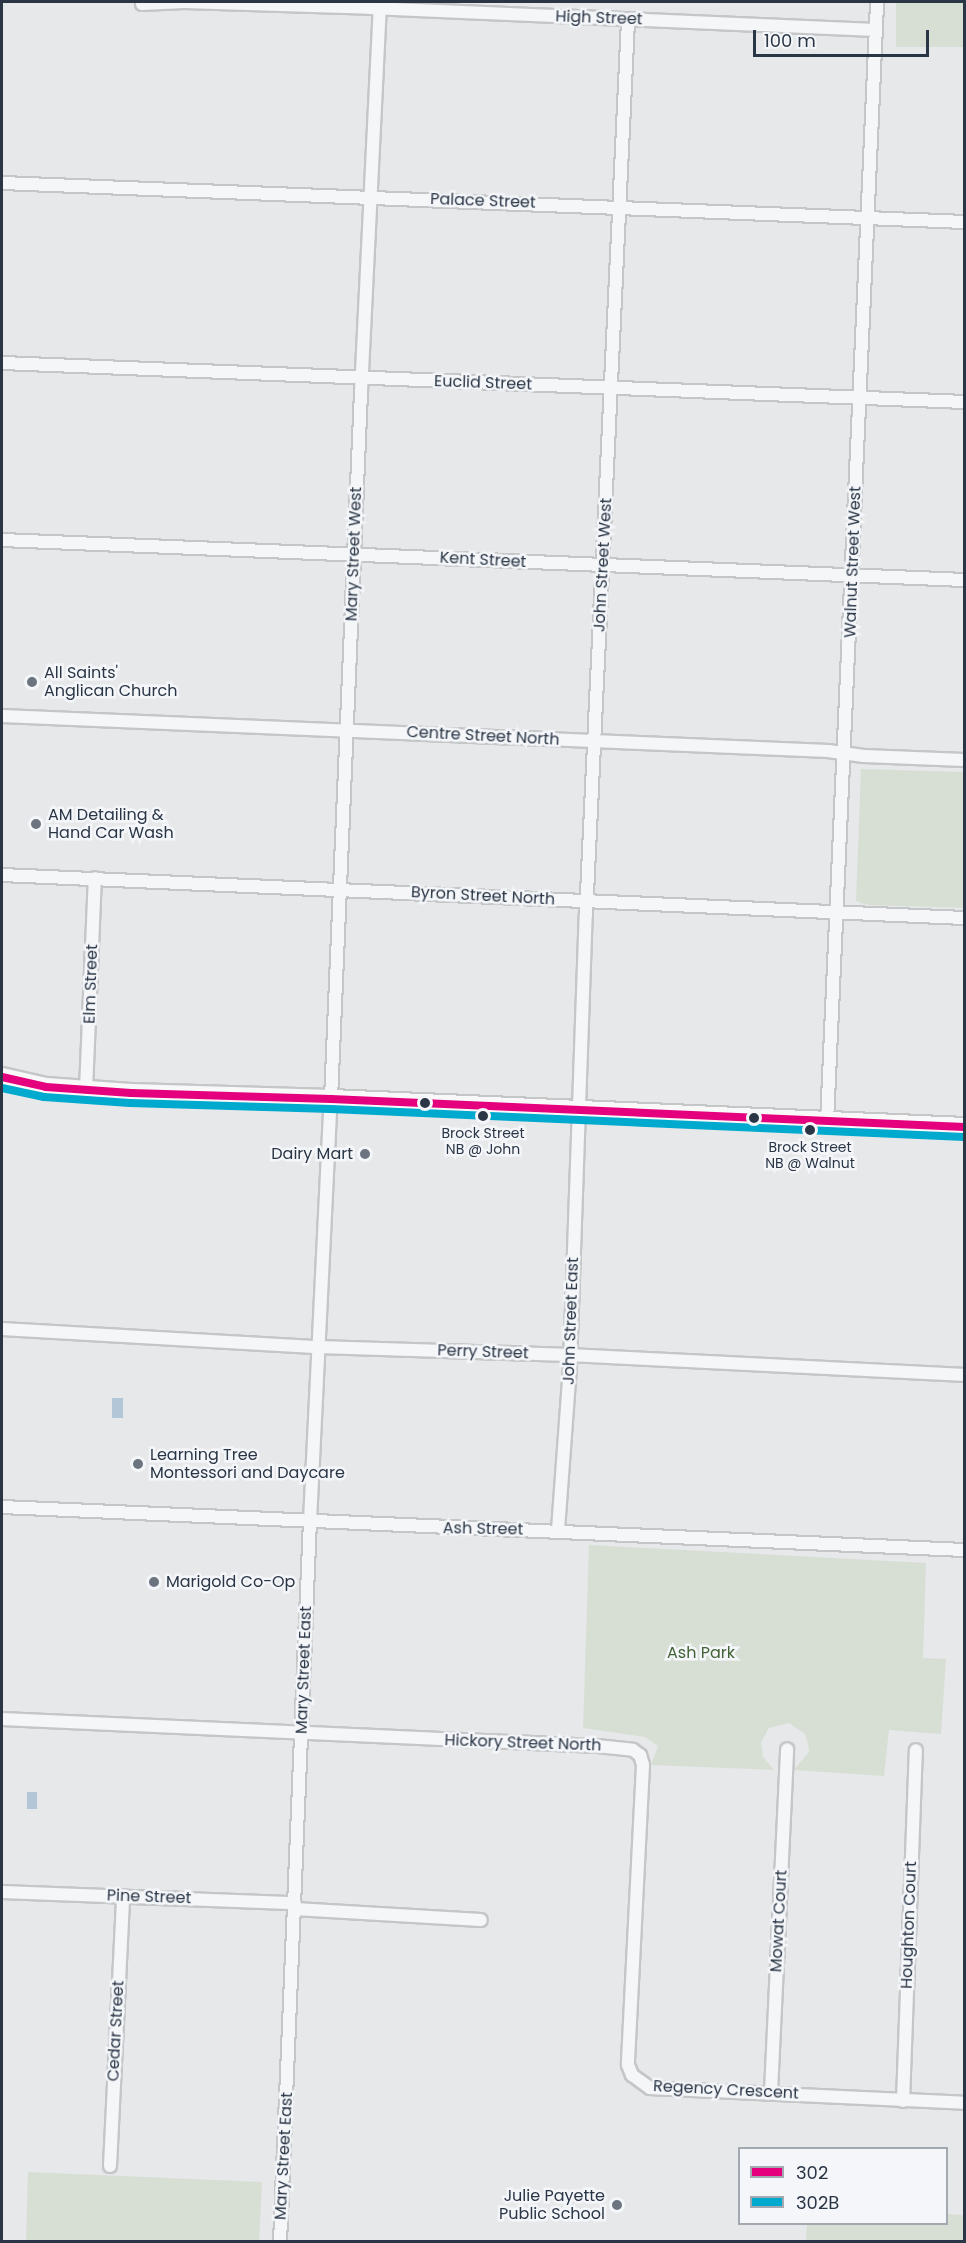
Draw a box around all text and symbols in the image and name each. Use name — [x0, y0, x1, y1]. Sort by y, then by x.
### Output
street label: High Street — [555, 7, 643, 29]
scale bar — [756, 18, 932, 56]
text: 100 m — [764, 28, 816, 53]
street label: Palace Street — [430, 190, 536, 212]
street label: Euclid Street — [434, 372, 532, 394]
street label: Mary Street West — [342, 486, 366, 622]
street label: Walnut Street West — [841, 486, 865, 638]
street label: John Street West — [590, 497, 616, 633]
street label: Kent Street — [439, 548, 527, 572]
place label: All Saints' Anglican Church — [44, 663, 178, 701]
marker: All Saints' Anglican Church — [25, 675, 39, 689]
street label: Centre Street North — [406, 722, 560, 750]
place label: AM Detailing & Hand Car Wash — [48, 805, 174, 843]
marker: AM Detailing & Hand Car Wash — [29, 817, 43, 831]
street label: Byron Street North — [411, 883, 555, 909]
street label: Elm Street — [80, 944, 102, 1024]
unlabelled marker — [419, 1097, 431, 1109]
marker: Brock Street NB @ John — [477, 1110, 489, 1122]
unlabelled marker — [748, 1112, 760, 1124]
marker: Brock Street NB @ Walnut — [804, 1124, 816, 1136]
place label: Brock Street NB @ John — [441, 1125, 525, 1158]
place label: Brock Street NB @ Walnut — [765, 1139, 855, 1172]
place label: Dairy Mart — [271, 1144, 353, 1164]
marker: Dairy Mart — [358, 1147, 372, 1161]
street label: John Street East — [559, 1257, 583, 1385]
street label: Perry Street — [437, 1341, 529, 1363]
place label: Learning Tree Montessori and Daycare — [150, 1445, 345, 1483]
marker: Learning Tree Montessori and Daycare — [131, 1457, 145, 1471]
street label: Ash Street — [443, 1519, 523, 1539]
place label: Marigold Co-Op — [166, 1572, 295, 1592]
marker: Marigold Co-Op — [147, 1575, 161, 1589]
street label: Mary Street East — [292, 1606, 316, 1734]
park label: Ash Park — [667, 1643, 735, 1663]
street label: Hickory Street North — [444, 1731, 602, 1755]
street label: Houghton Court — [897, 1861, 921, 1989]
street label: Mowat Court — [767, 1869, 791, 1973]
street label: Pine Street — [106, 1886, 192, 1908]
street label: Cedar Street — [104, 1980, 128, 2082]
street label: Regency Crescent — [653, 2077, 799, 2103]
street label: Mary Street East — [271, 2092, 297, 2220]
legend — [738, 2147, 948, 2225]
text: 302 — [796, 2160, 828, 2185]
place label: Julie Payette Public School — [499, 2186, 605, 2224]
text: 302B — [796, 2190, 839, 2215]
marker: Julie Payette Public School — [610, 2198, 624, 2212]

